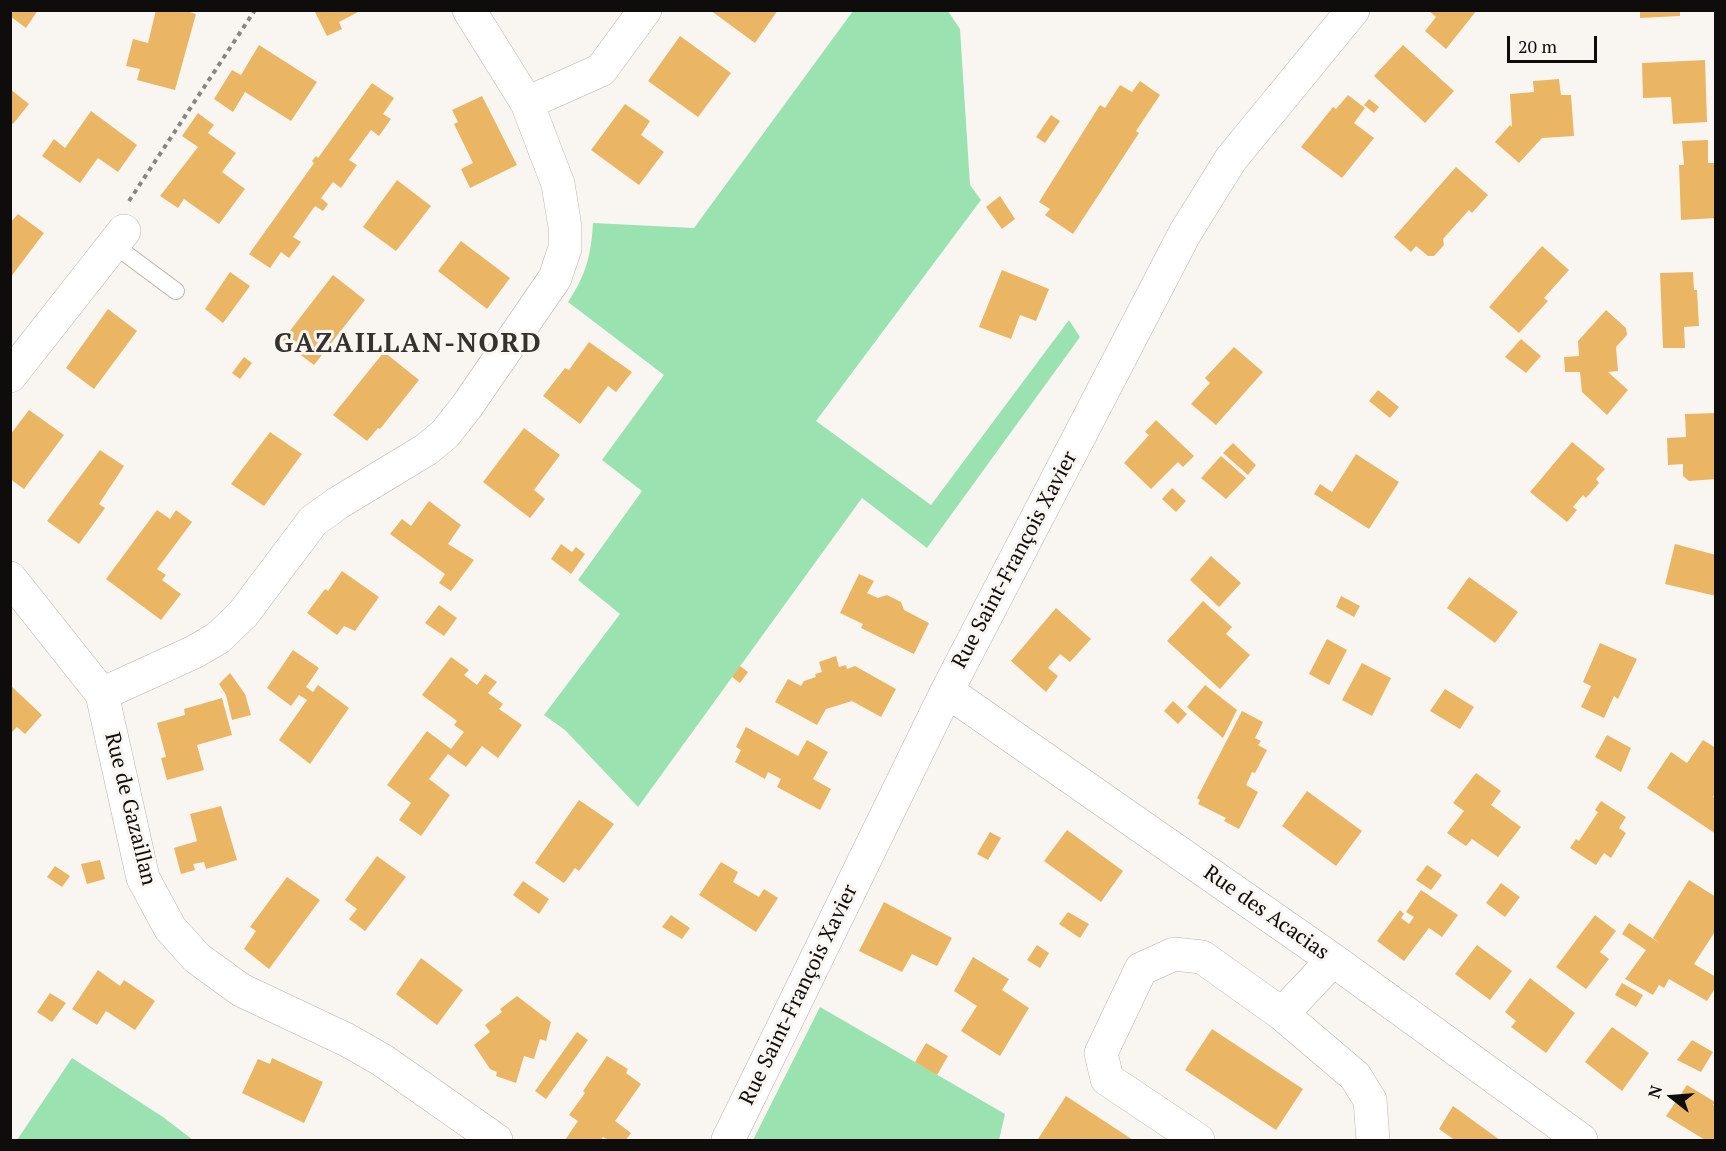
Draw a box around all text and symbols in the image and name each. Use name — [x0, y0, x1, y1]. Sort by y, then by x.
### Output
scale bar — [1510, 24, 1600, 62]
text: 20 m — [1518, 34, 1557, 58]
district label: GAZAILLAN-NORD — [274, 328, 542, 360]
street label: Rue Saint-François Xavier — [947, 447, 1083, 673]
street label: Rue de Gazaillan — [99, 730, 161, 888]
street label: Rue des Acacias — [1198, 860, 1334, 966]
street label: Rue Saint-François Xavier — [735, 881, 863, 1109]
north arrow — [1642, 1067, 1702, 1127]
text: N — [1642, 1083, 1667, 1101]

